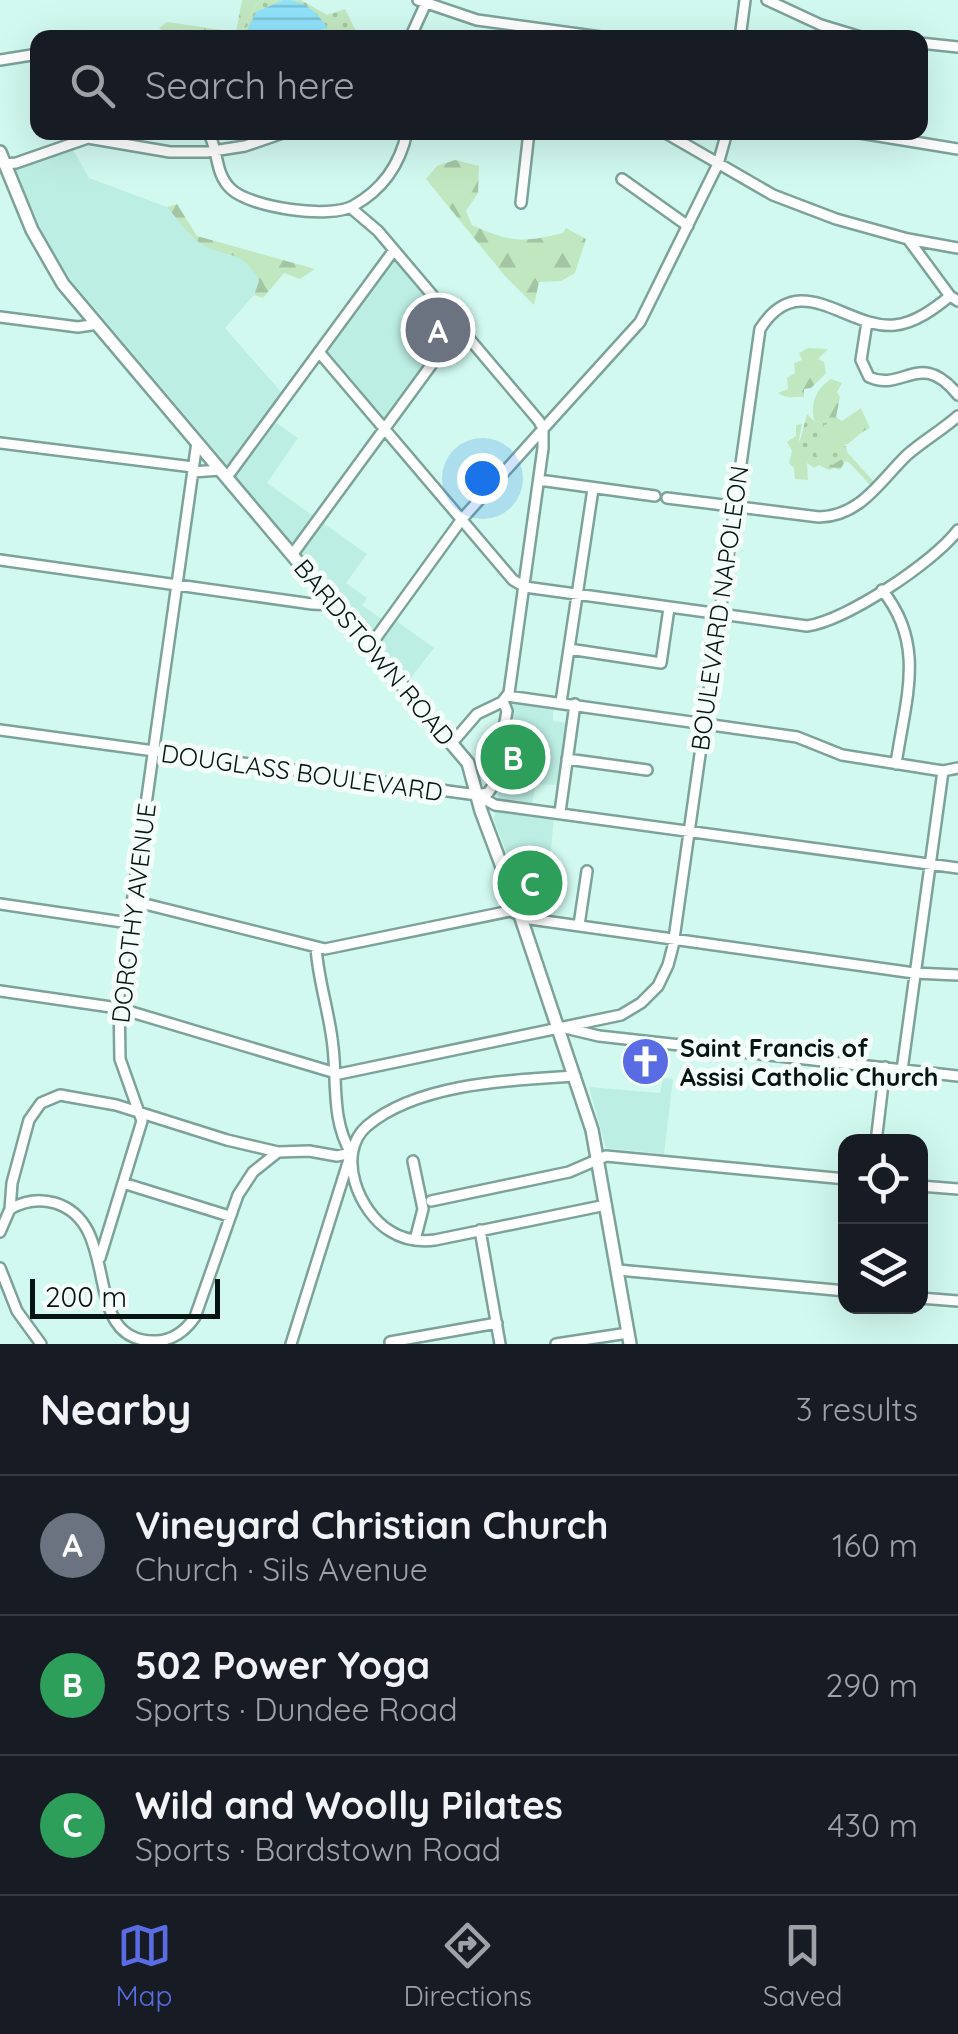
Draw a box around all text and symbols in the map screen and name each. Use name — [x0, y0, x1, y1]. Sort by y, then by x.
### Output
search box — [30, 30, 928, 140]
icon: search — [65, 58, 120, 113]
text: Search here — [145, 61, 355, 109]
pin: A — [406, 292, 470, 368]
your location — [457, 453, 508, 504]
street label: BOULEVARD NAPOLEON — [684, 463, 754, 753]
street label: BARDSTOWN ROAD — [288, 553, 462, 751]
pin: B — [480, 720, 546, 794]
street label: DOUGLASS BOULEVARD — [159, 737, 445, 807]
street label: DOROTHY AVENUE — [104, 801, 162, 1025]
pin: C — [498, 846, 562, 920]
place label: Saint Francis of Assisi Catholic Church — [680, 1032, 938, 1092]
church icon: Saint Francis of Assisi Catholic Church — [619, 1035, 671, 1087]
map controls — [838, 1134, 928, 1314]
button: locate — [838, 1134, 928, 1224]
button: layers — [838, 1224, 928, 1314]
scale bar — [30, 1274, 220, 1318]
text: 200 m — [45, 1279, 127, 1314]
text: Nearby — [40, 1383, 191, 1436]
text: 3 results — [796, 1389, 918, 1429]
text: Vineyard Christian Church — [135, 1501, 609, 1549]
text: A — [62, 1525, 83, 1565]
text: 160 m — [832, 1525, 918, 1565]
text: Church · Sils Avenue — [135, 1549, 428, 1589]
text: 502 Power Yoga — [135, 1641, 430, 1689]
text: B — [62, 1665, 83, 1705]
text: 290 m — [825, 1665, 918, 1705]
text: Sports · Dundee Road — [135, 1689, 458, 1729]
text: Wild and Woolly Pilates — [135, 1781, 563, 1829]
text: C — [62, 1805, 83, 1845]
text: 430 m — [827, 1805, 918, 1845]
text: Sports · Bardstown Road — [135, 1829, 501, 1869]
tab: Map — [115, 1918, 173, 2013]
tab: Directions — [403, 1918, 532, 2013]
tab: Saved — [763, 1918, 843, 2013]

